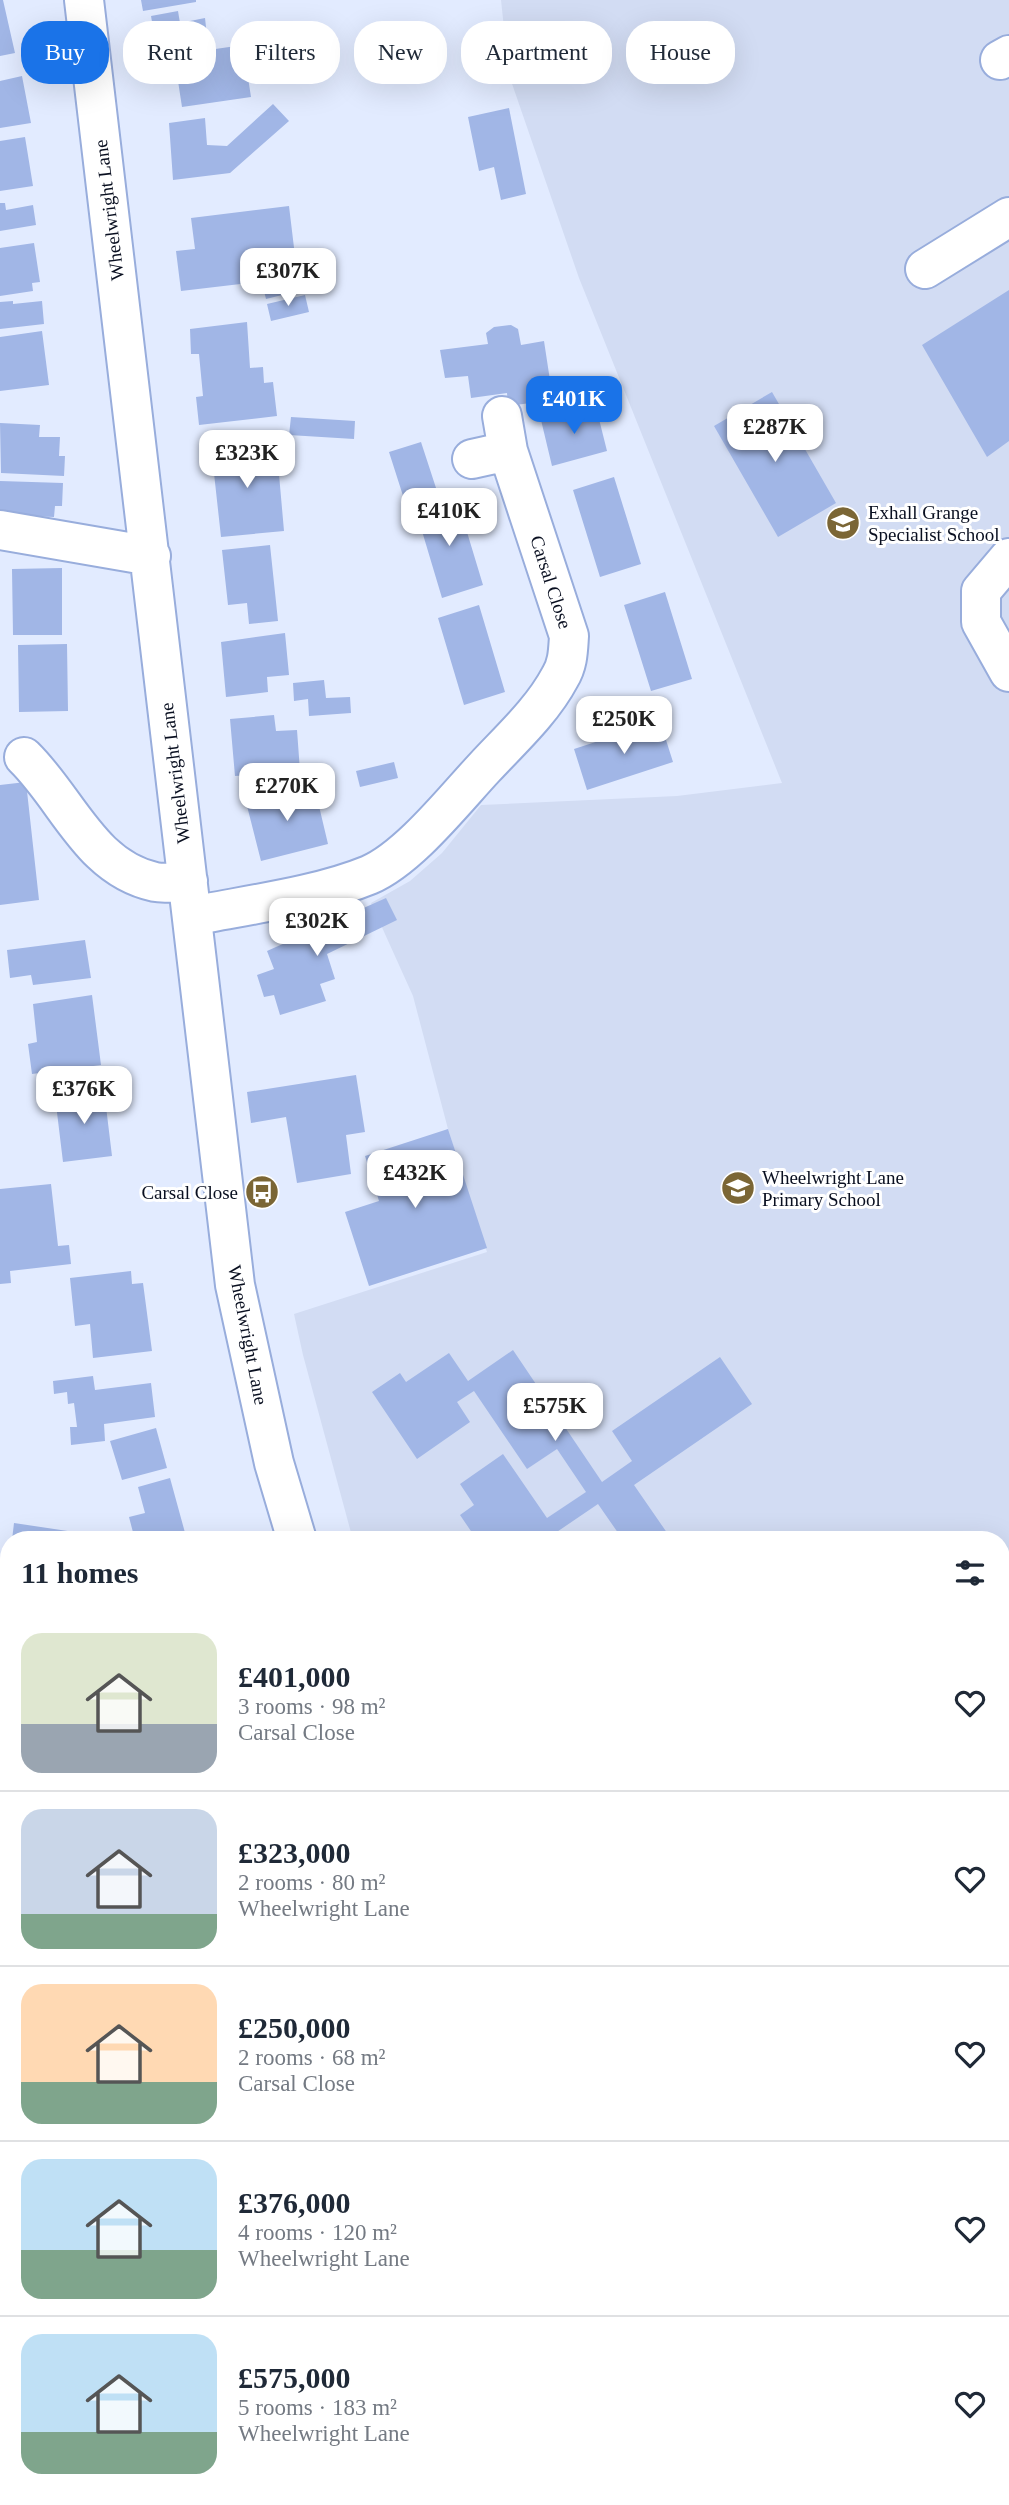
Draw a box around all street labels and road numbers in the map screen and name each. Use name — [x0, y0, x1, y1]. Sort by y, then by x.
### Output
street label: Wheelwright Lane — [90, 138, 128, 282]
street label: Carsal Close — [526, 533, 576, 631]
street label: Wheelwright Lane — [156, 701, 194, 845]
street label: Wheelwright Lane — [224, 1263, 272, 1407]

